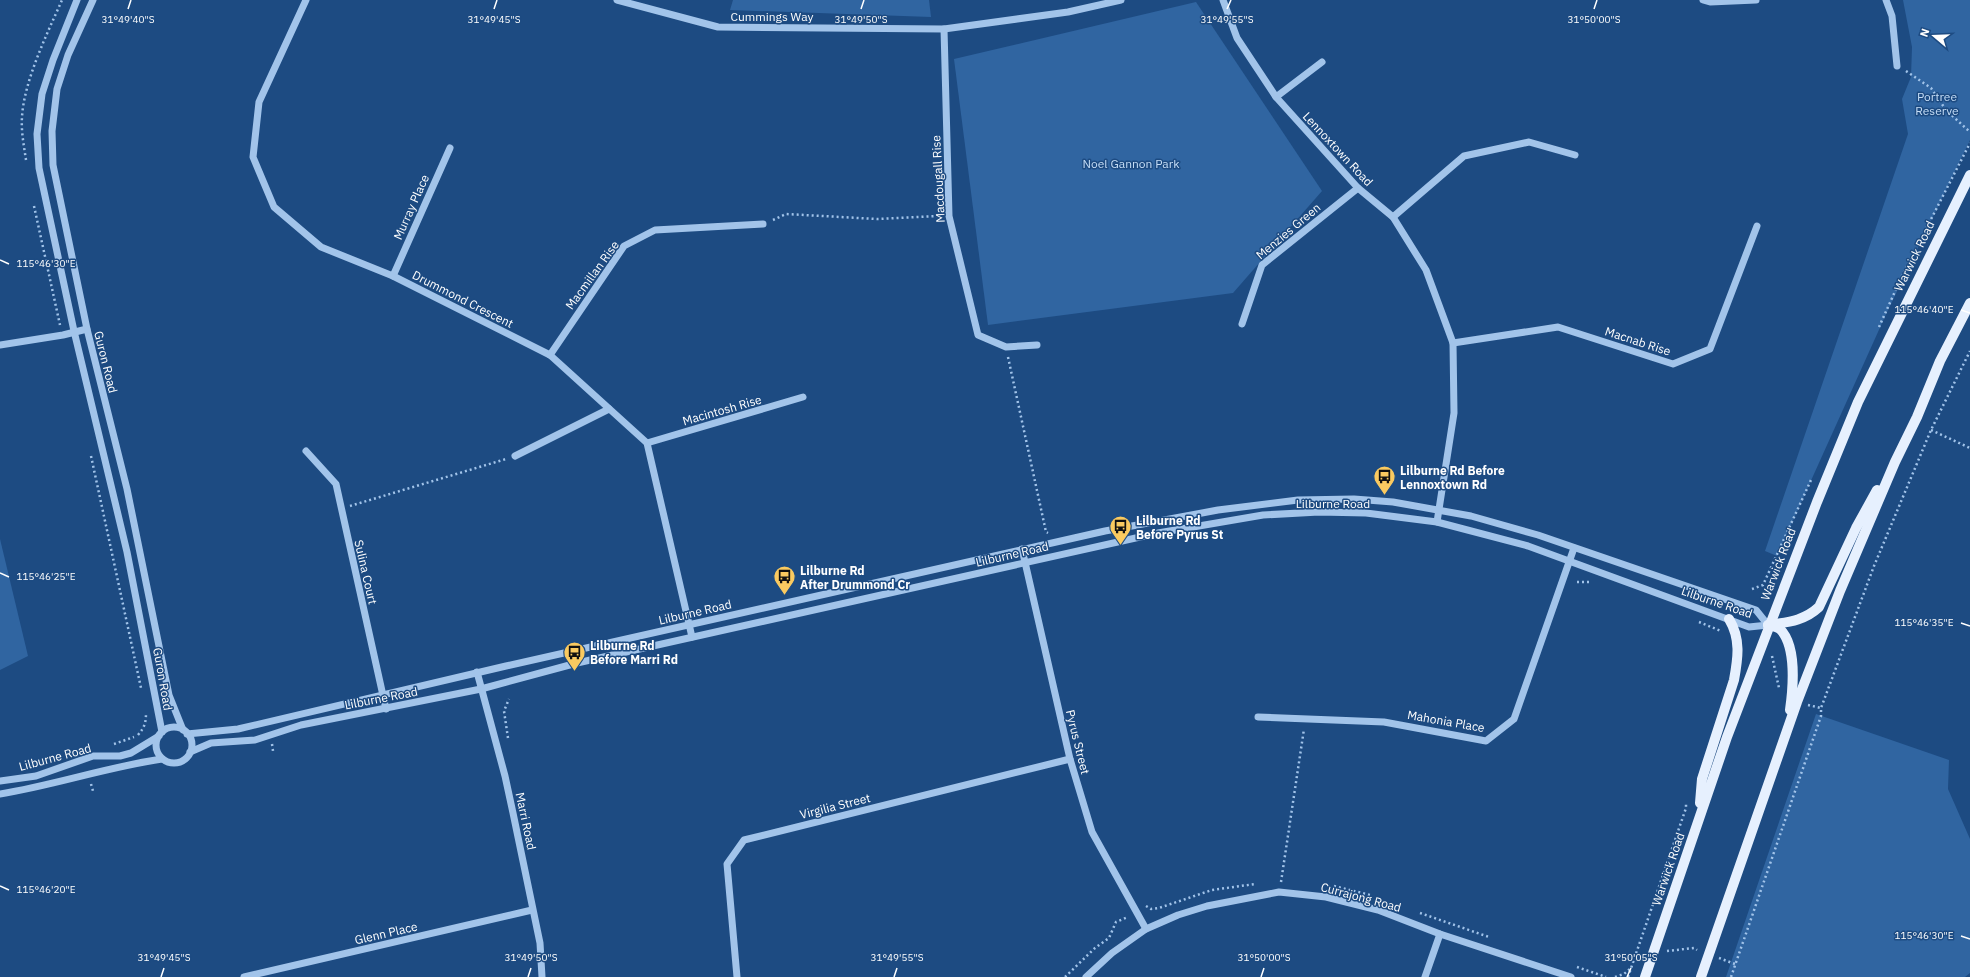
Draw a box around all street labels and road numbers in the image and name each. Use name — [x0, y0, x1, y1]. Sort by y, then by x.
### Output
street label: Cummings Way — [731, 9, 813, 24]
street label: Lennoxtown Road — [1300, 109, 1376, 189]
street label: Macdougall Rise — [928, 134, 948, 223]
street label: Murray Place — [390, 172, 432, 242]
street label: Menzies Green — [1253, 200, 1323, 262]
street label: Warwick Road — [1891, 218, 1937, 294]
street label: Macmillan Rise — [562, 237, 622, 312]
street label: Drummond Crescent — [410, 267, 516, 331]
street label: Macnab Rise — [1603, 323, 1673, 359]
street label: Guron Road — [91, 329, 121, 395]
street label: Macintosh Rise — [681, 391, 764, 428]
street label: Lilburne Road — [1296, 496, 1370, 511]
street label: Warwick Road — [1757, 526, 1799, 602]
street label: Sulina Court — [351, 538, 381, 606]
street label: Lilburne Road — [974, 538, 1050, 570]
street label: Lilburne Road — [1679, 583, 1755, 621]
street label: Lilburne Road — [657, 596, 733, 628]
street label: Guron Road — [150, 646, 176, 712]
street label: Lilburne Road — [343, 684, 419, 712]
street label: Mahonia Place — [1406, 707, 1486, 735]
street label: Pyrus Street — [1063, 708, 1093, 776]
street label: Lilburne Road — [17, 740, 93, 774]
street label: Virgilia Street — [798, 790, 872, 822]
street label: Marri Road — [513, 791, 539, 851]
street label: Warwick Road — [1648, 830, 1688, 908]
street label: Currajong Road — [1319, 879, 1403, 915]
street label: Glenn Place — [353, 918, 419, 948]

